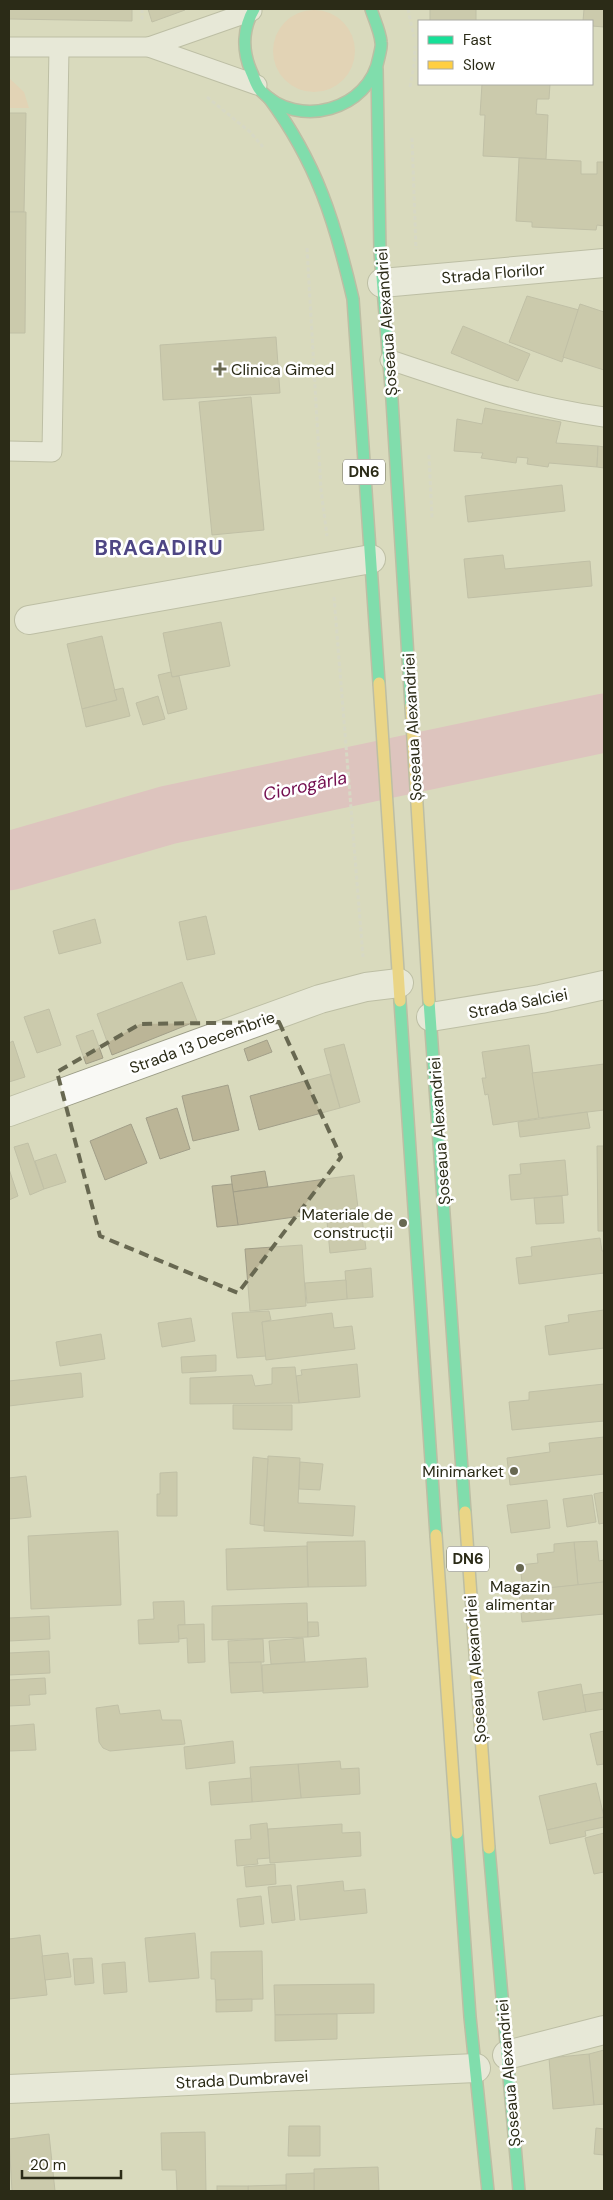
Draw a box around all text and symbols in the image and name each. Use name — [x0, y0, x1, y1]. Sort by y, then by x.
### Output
legend — [418, 20, 593, 85]
text: Fast — [463, 30, 492, 50]
text: Slow — [463, 55, 496, 75]
street label: Șoseaua Alexandriei — [371, 247, 402, 397]
street label: Strada Florilor — [441, 259, 546, 288]
place label: Clinica Gimed — [231, 359, 334, 380]
marker: Clinica Gimed — [213, 362, 227, 376]
road number: DN6 — [343, 460, 385, 484]
district label: BRAGADIRU — [94, 534, 224, 562]
street label: Șoseaua Alexandriei — [398, 652, 427, 801]
water label: Ciorogârla — [261, 765, 349, 807]
street label: Strada Salciei — [467, 984, 569, 1023]
street label: Strada 13 Decembrie — [127, 1006, 278, 1079]
street label: Șoseaua Alexandriei — [424, 1056, 455, 1206]
place label: Materiale de construcții — [301, 1204, 393, 1243]
marker: Materiale de construcții — [397, 1217, 409, 1229]
place label: Minimarket — [422, 1461, 504, 1482]
marker: Minimarket — [508, 1465, 520, 1477]
road number: DN6 — [447, 1546, 489, 1572]
marker: Magazin alimentar — [514, 1562, 526, 1574]
place label: Magazin alimentar — [485, 1576, 555, 1615]
street label: Șoseaua Alexandriei — [460, 1594, 491, 1744]
street label: Șoseaua Alexandriei — [492, 1998, 525, 2148]
street label: Strada Dumbravei — [175, 2066, 309, 2093]
scale bar — [22, 2148, 121, 2180]
text: 20 m — [30, 2155, 66, 2175]

